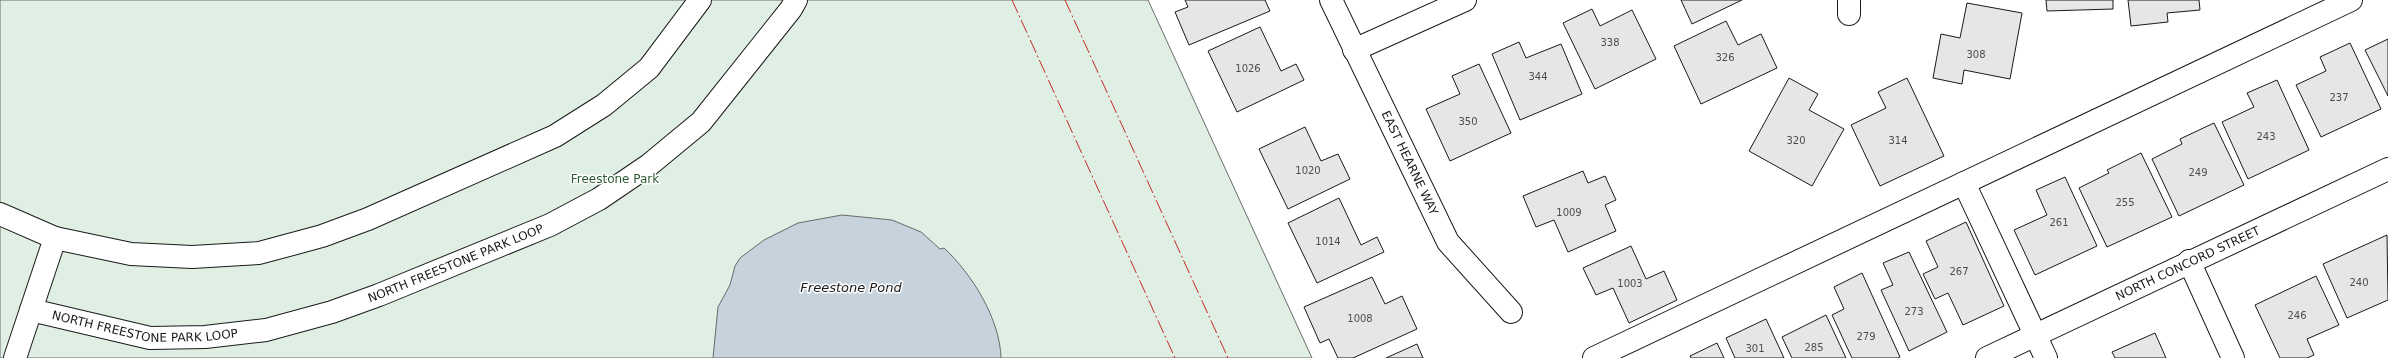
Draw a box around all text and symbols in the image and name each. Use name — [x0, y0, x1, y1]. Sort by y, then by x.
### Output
house number: 338 — [1600, 37, 1620, 48]
house number: 308 — [1966, 49, 1986, 60]
house number: 326 — [1715, 52, 1735, 63]
house number: 1026 — [1235, 63, 1261, 74]
house number: 344 — [1528, 71, 1548, 82]
house number: 237 — [2329, 92, 2349, 103]
street label: EAST HEARNE WAY — [1379, 109, 1441, 218]
house number: 350 — [1458, 116, 1478, 127]
house number: 243 — [2256, 131, 2276, 142]
house number: 320 — [1786, 135, 1806, 146]
house number: 314 — [1888, 135, 1908, 146]
house number: 1020 — [1295, 165, 1321, 176]
house number: 249 — [2188, 167, 2208, 178]
park label: Freestone Park — [571, 172, 659, 186]
house number: 255 — [2115, 197, 2135, 208]
house number: 1009 — [1556, 207, 1582, 218]
house number: 261 — [2049, 217, 2069, 228]
street label: NORTH FREESTONE PARK LOOP — [366, 221, 546, 305]
street label: NORTH CONCORD STREET — [2113, 223, 2263, 303]
house number: 1014 — [1315, 236, 1341, 247]
house number: 267 — [1949, 266, 1969, 277]
house number: 240 — [2349, 277, 2369, 288]
house number: 1003 — [1617, 278, 1643, 289]
water label: Freestone Pond — [800, 280, 902, 295]
house number: 273 — [1904, 306, 1924, 317]
street label: NORTH FREESTONE PARK LOOP — [51, 308, 239, 345]
house number: 246 — [2287, 310, 2307, 321]
house number: 1008 — [1347, 313, 1373, 324]
house number: 279 — [1856, 331, 1876, 342]
house number: 285 — [1804, 342, 1824, 353]
house number: 301 — [1745, 343, 1765, 354]

